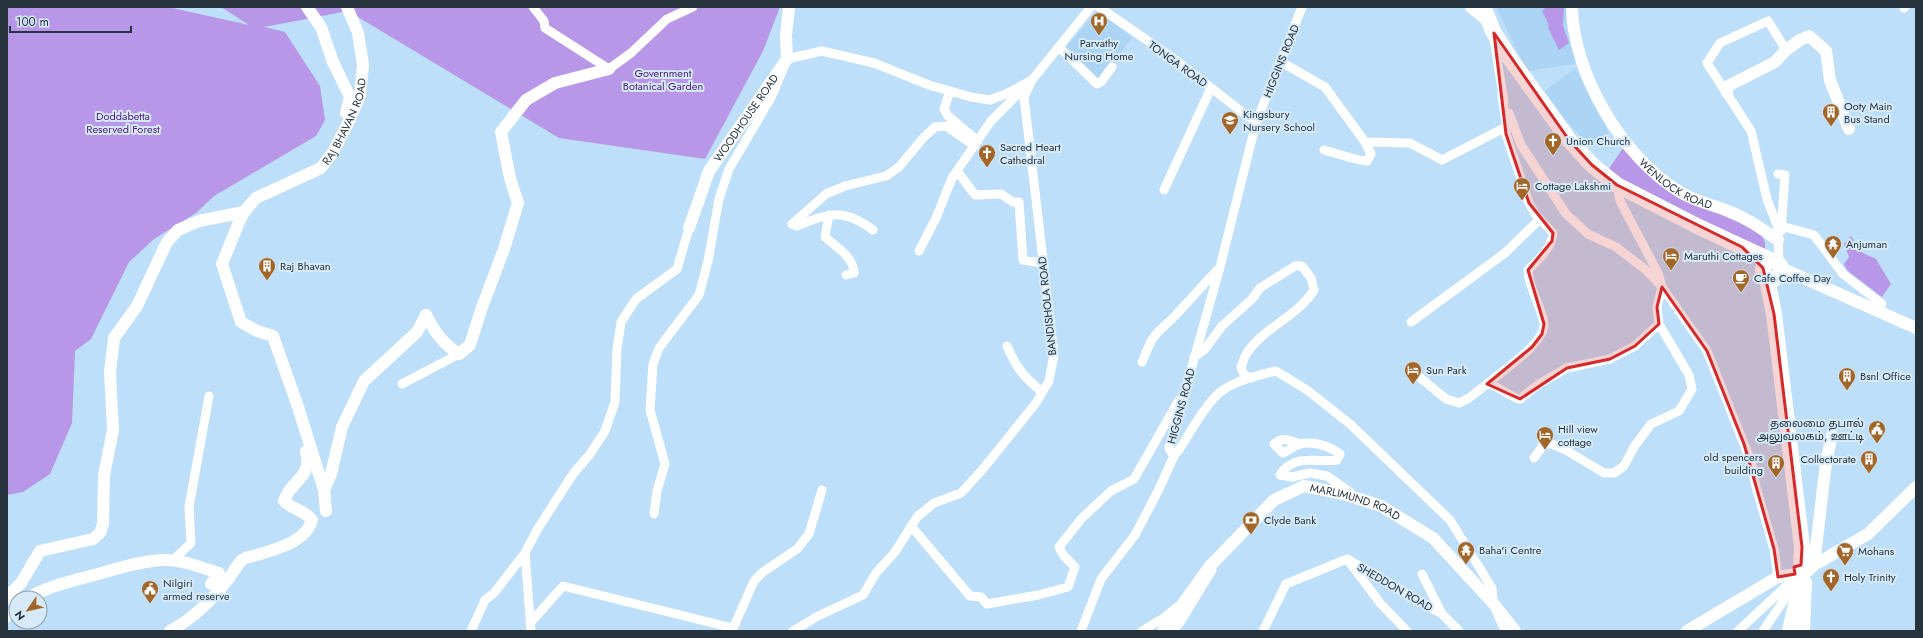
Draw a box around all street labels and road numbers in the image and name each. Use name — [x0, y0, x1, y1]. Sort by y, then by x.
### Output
street label: HIGGINS ROAD — [1259, 22, 1303, 100]
street label: TONGA ROAD — [1145, 37, 1211, 91]
street label: WOODHOUSE ROAD — [710, 70, 782, 165]
street label: RAJ BHAVAN ROAD — [318, 77, 370, 168]
street label: WENLOCK ROAD — [1635, 155, 1715, 213]
street label: BANDISHOLA ROAD — [1034, 255, 1060, 356]
street label: HIGGINS ROAD — [1163, 366, 1199, 445]
street label: MARLIMUND ROAD — [1309, 479, 1404, 524]
street label: SHEDDON ROAD — [1354, 559, 1436, 615]

